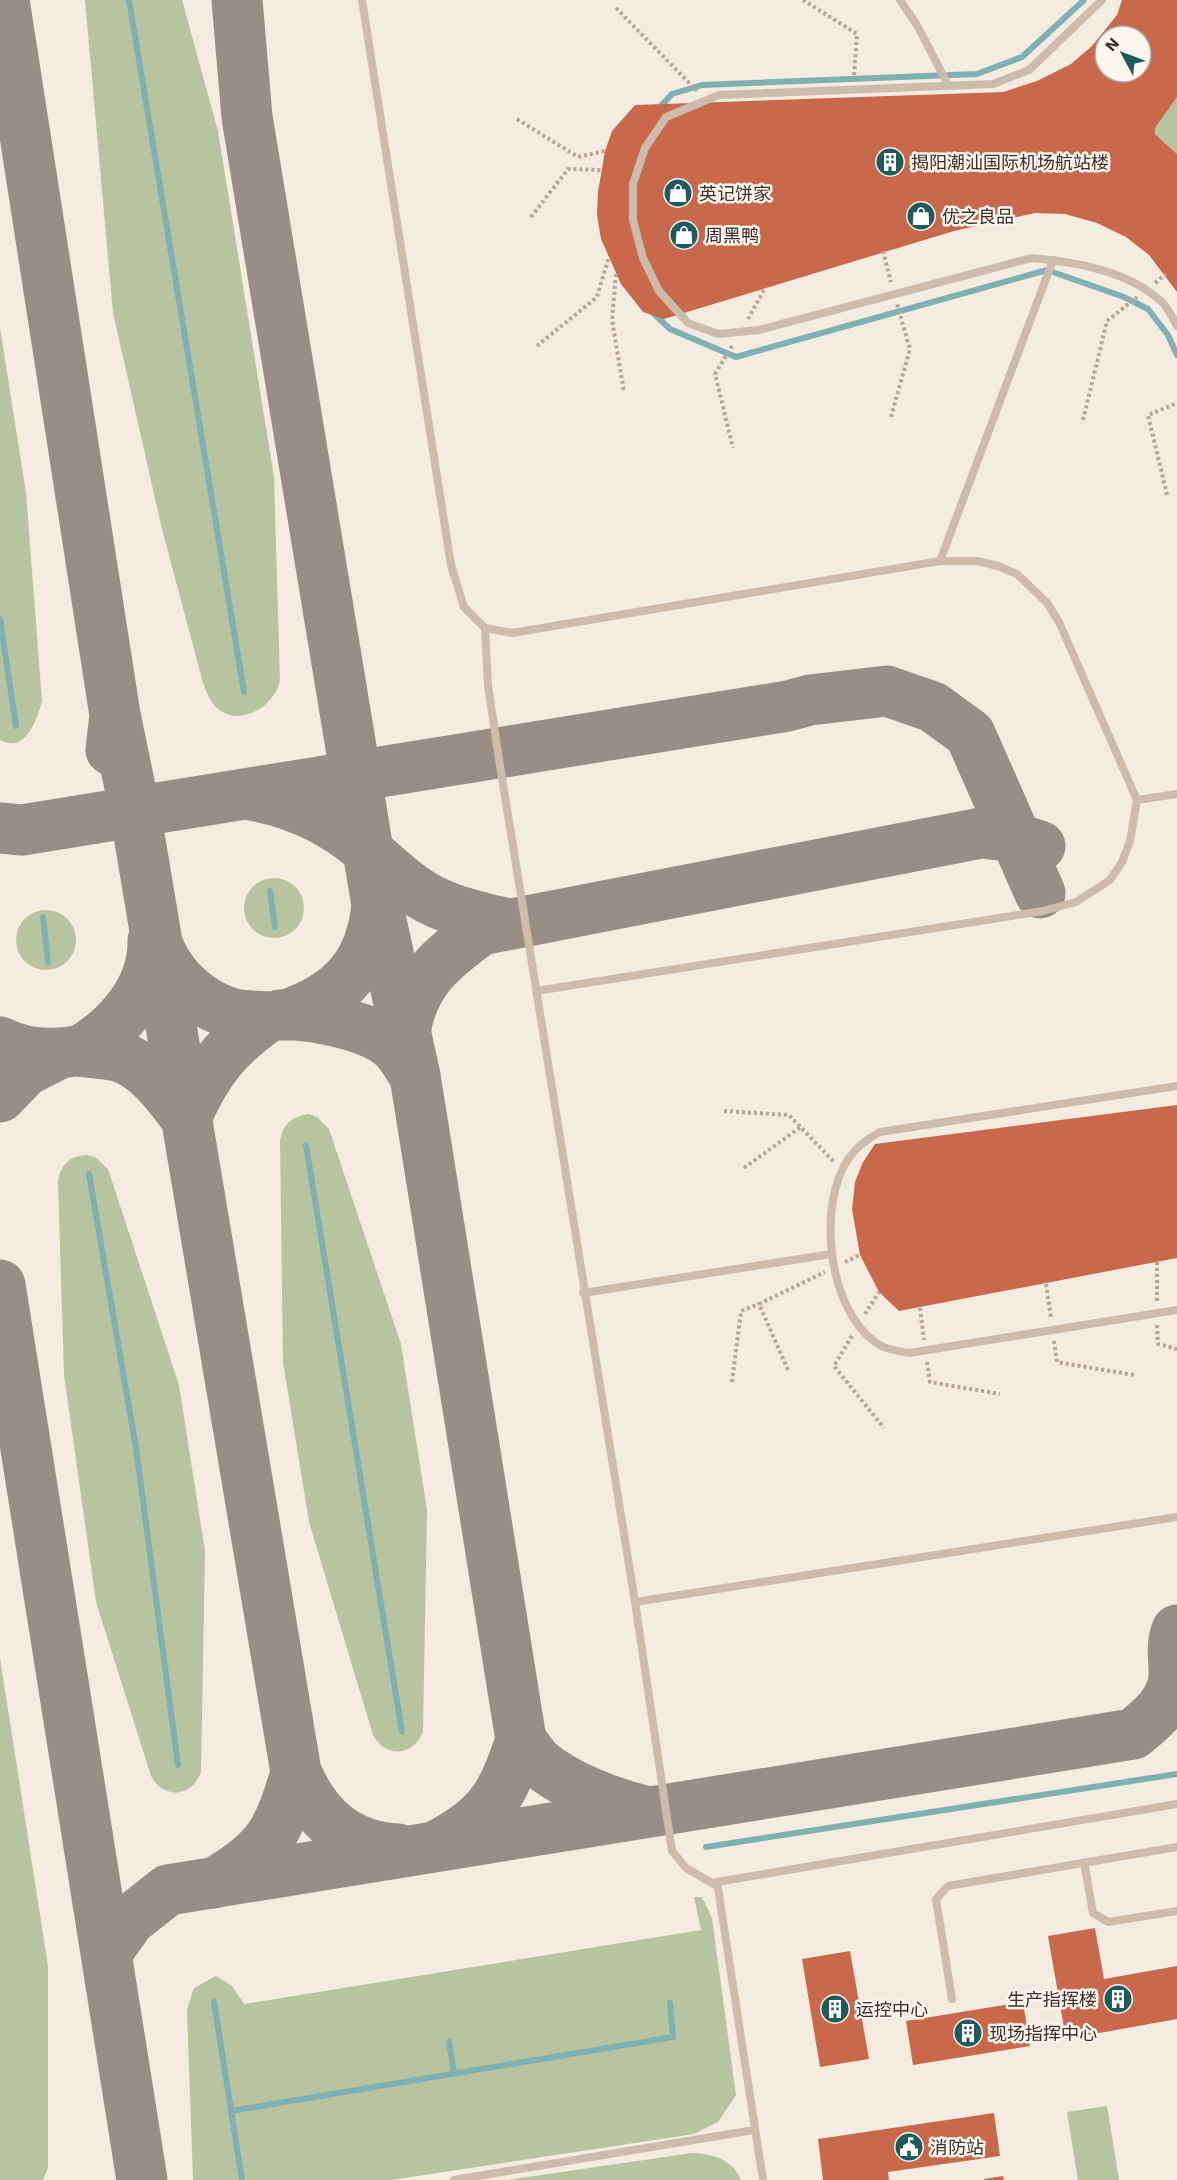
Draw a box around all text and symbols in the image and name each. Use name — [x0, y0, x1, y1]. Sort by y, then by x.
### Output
north arrow — [1093, 24, 1153, 84]
text: N — [1101, 34, 1123, 55]
building icon: 揭阳潮汕国际机场航站楼 — [874, 146, 906, 178]
place label: 揭阳潮汕国际机场航站楼 — [911, 152, 1109, 173]
shop icon: 英记饼家 — [662, 177, 694, 209]
place label: 英记饼家 — [699, 183, 771, 204]
shop icon: 优之良品 — [905, 200, 937, 232]
place label: 优之良品 — [942, 206, 1014, 227]
shop icon: 周黑鸭 — [668, 219, 700, 251]
place label: 周黑鸭 — [705, 225, 759, 246]
building icon: 生产指挥楼 — [1102, 1983, 1134, 2015]
place label: 生产指挥楼 — [1007, 1989, 1097, 2010]
building icon: 运控中心 — [819, 1993, 851, 2025]
place label: 运控中心 — [856, 1999, 928, 2020]
building icon: 现场指挥中心 — [952, 2017, 984, 2049]
place label: 现场指挥中心 — [989, 2023, 1097, 2044]
public building icon: 消防站 — [893, 2131, 925, 2163]
place label: 消防站 — [930, 2137, 984, 2158]

